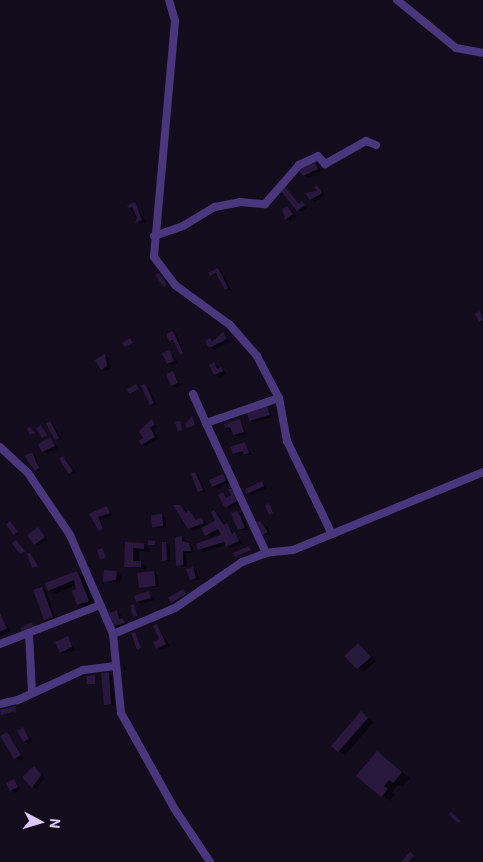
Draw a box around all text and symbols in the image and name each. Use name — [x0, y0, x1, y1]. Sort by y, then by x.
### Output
north arrow — [15, 797, 65, 847]
text: N — [46, 818, 63, 829]

